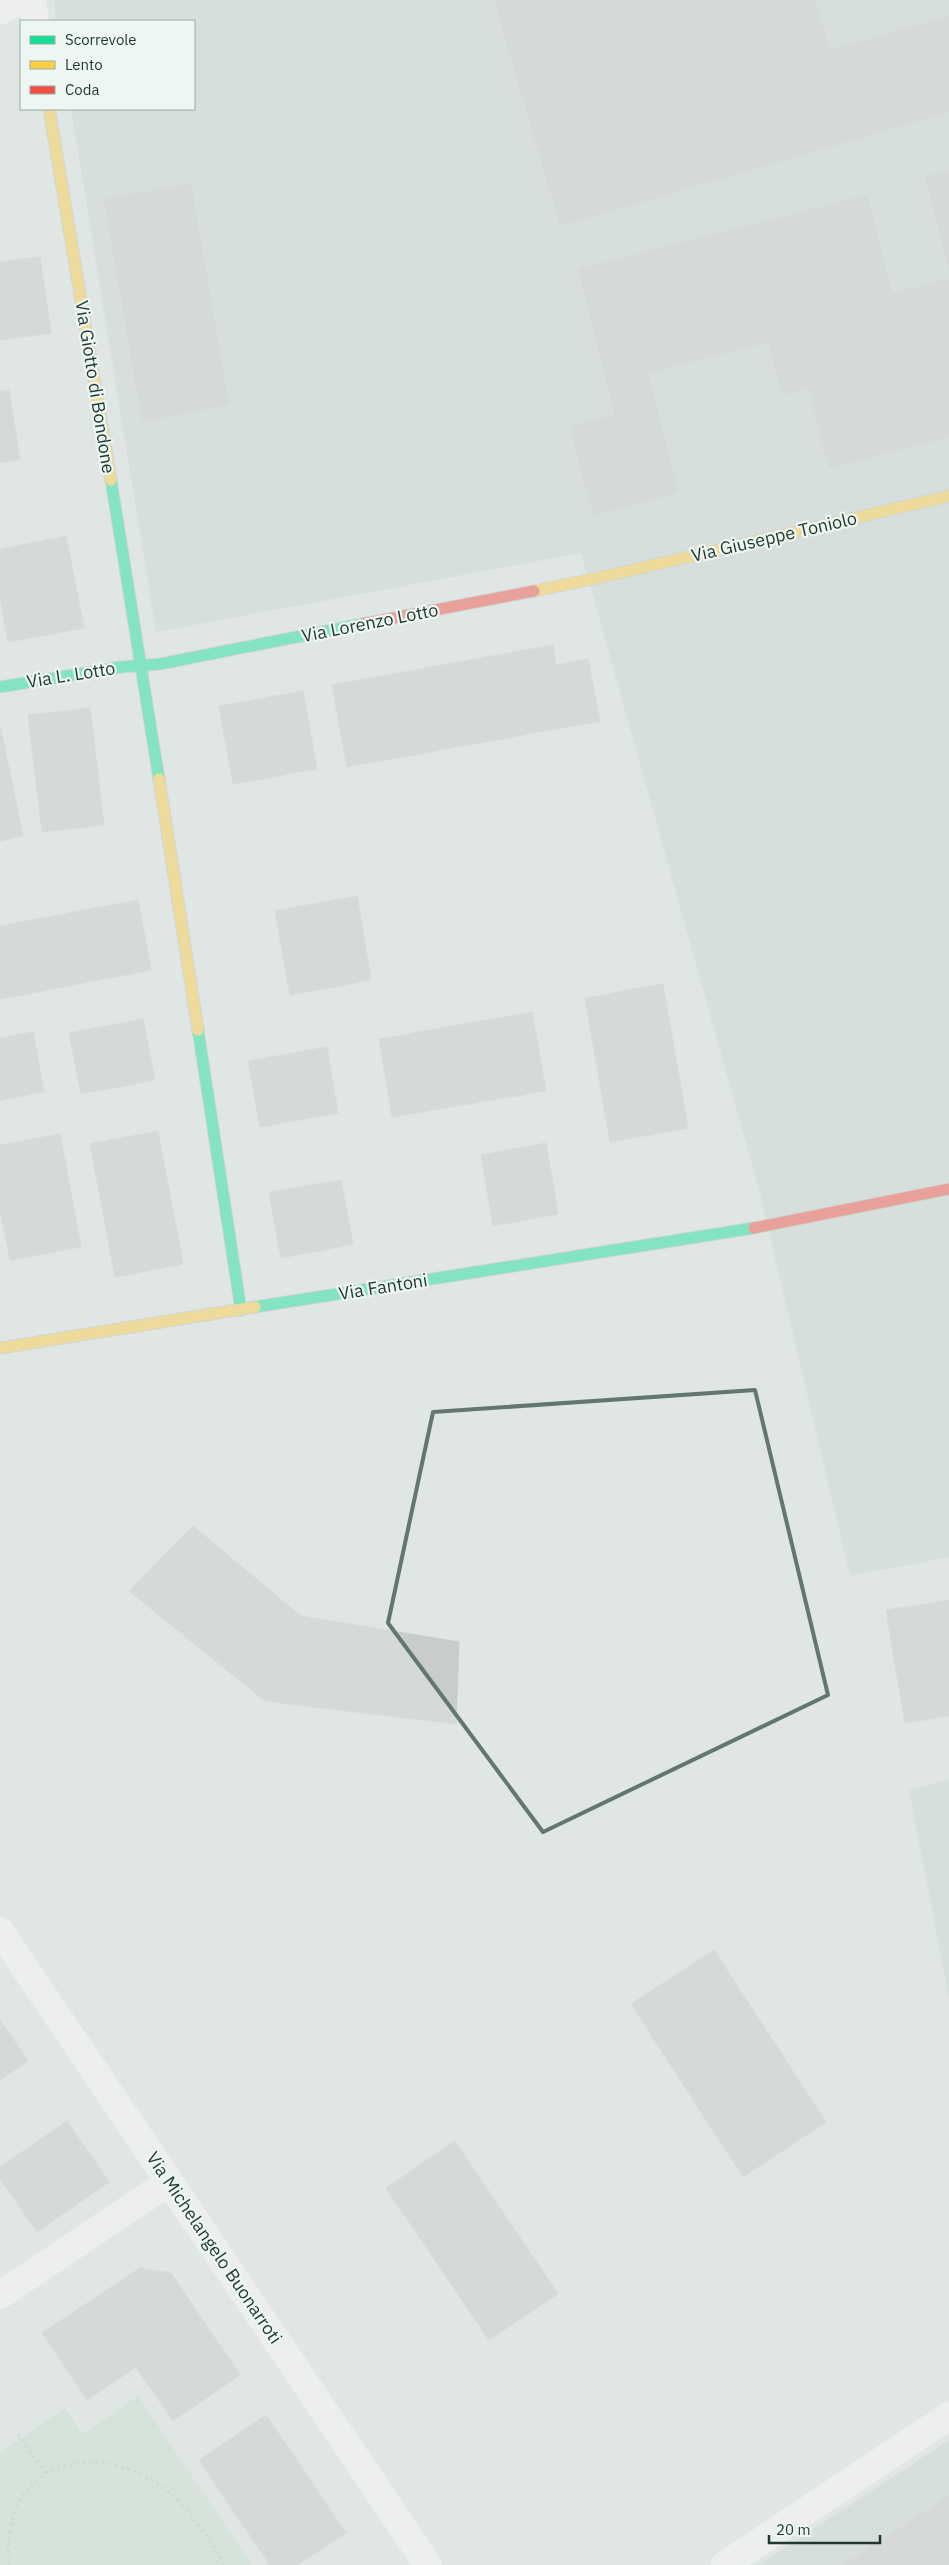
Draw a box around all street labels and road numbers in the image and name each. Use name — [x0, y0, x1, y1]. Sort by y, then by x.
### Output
street label: Via Giotto di Bondone — [70, 299, 121, 475]
street label: Via Giuseppe Toniolo — [689, 506, 859, 567]
street label: Via Lorenzo Lotto — [300, 598, 440, 647]
street label: Via L. Lotto — [25, 656, 117, 693]
street label: Via Fantoni — [337, 1268, 429, 1305]
street label: Via Michelangelo Buonarroti — [141, 2147, 287, 2348]

